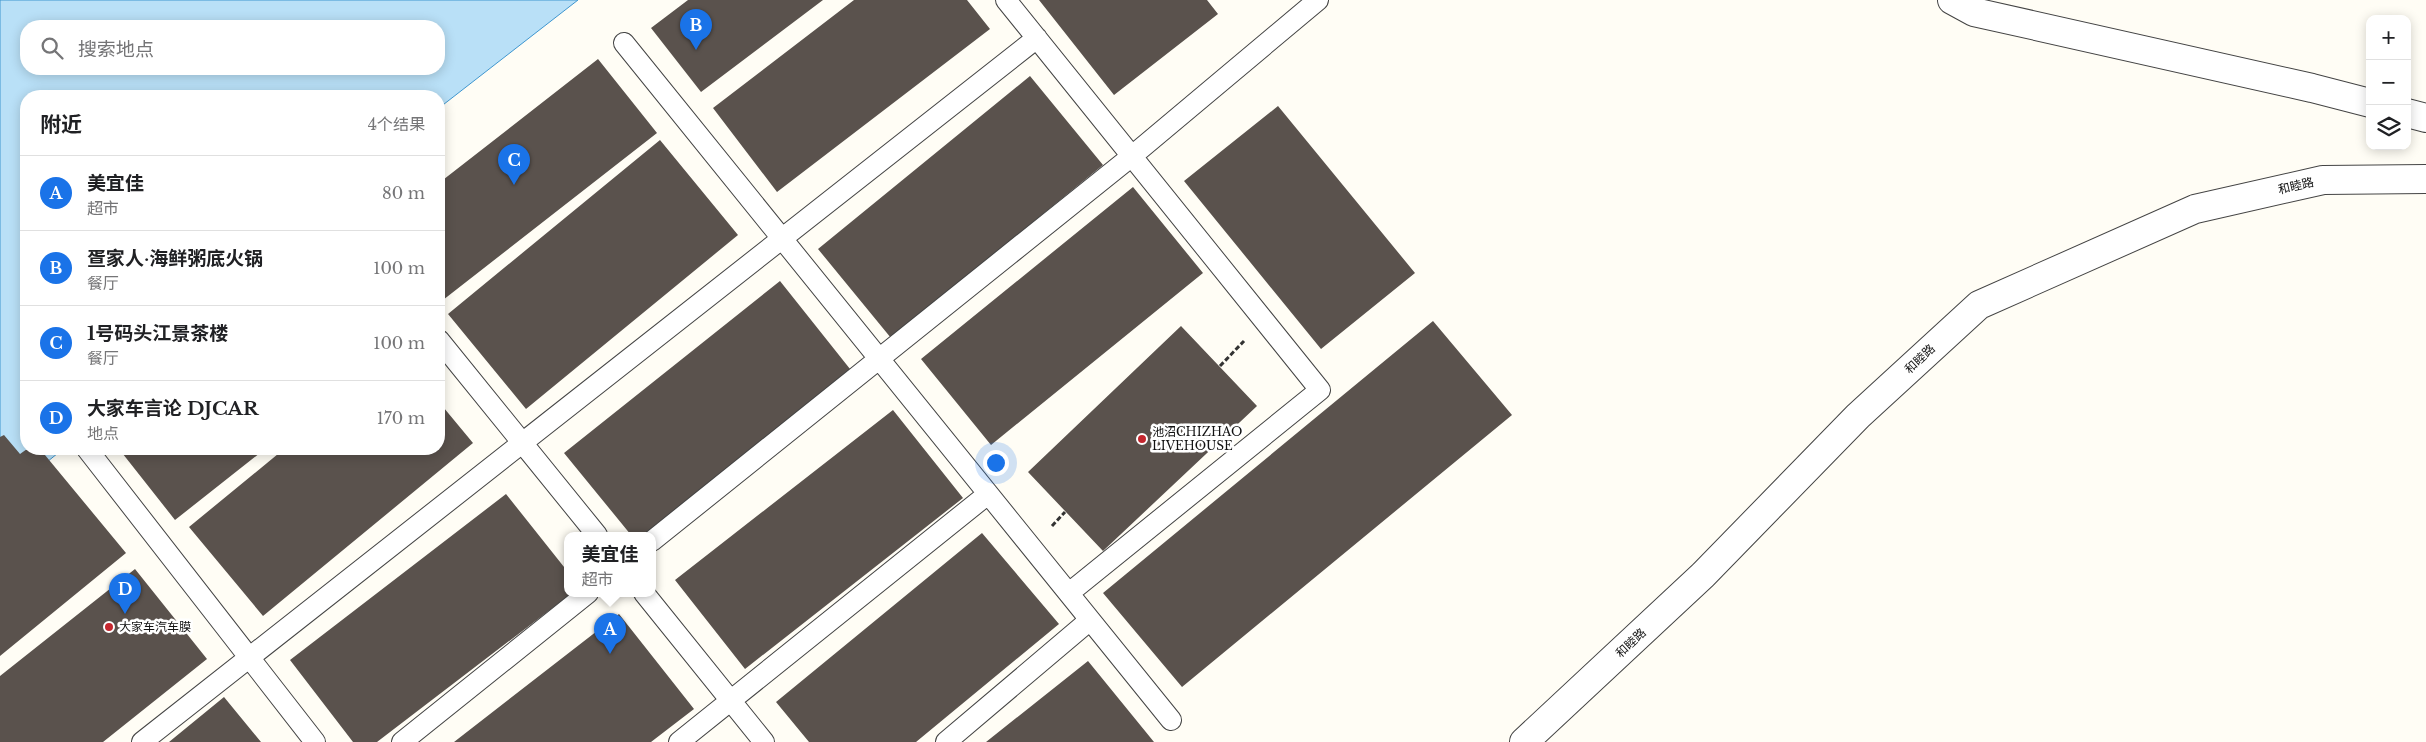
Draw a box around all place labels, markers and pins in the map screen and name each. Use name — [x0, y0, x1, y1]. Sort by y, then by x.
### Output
pin: B — [680, 9, 712, 50]
pin: C — [498, 144, 530, 185]
place label: 池沼CHIZHAO LIVEHOUSE — [1152, 424, 1242, 453]
marker: 池沼CHIZHAO LIVEHOUSE — [1136, 433, 1148, 445]
pin: D — [109, 573, 141, 614]
pin: A — [594, 613, 626, 654]
place label: 大家车汽车膜 — [119, 619, 191, 634]
marker: 大家车汽车膜 — [103, 621, 115, 633]

